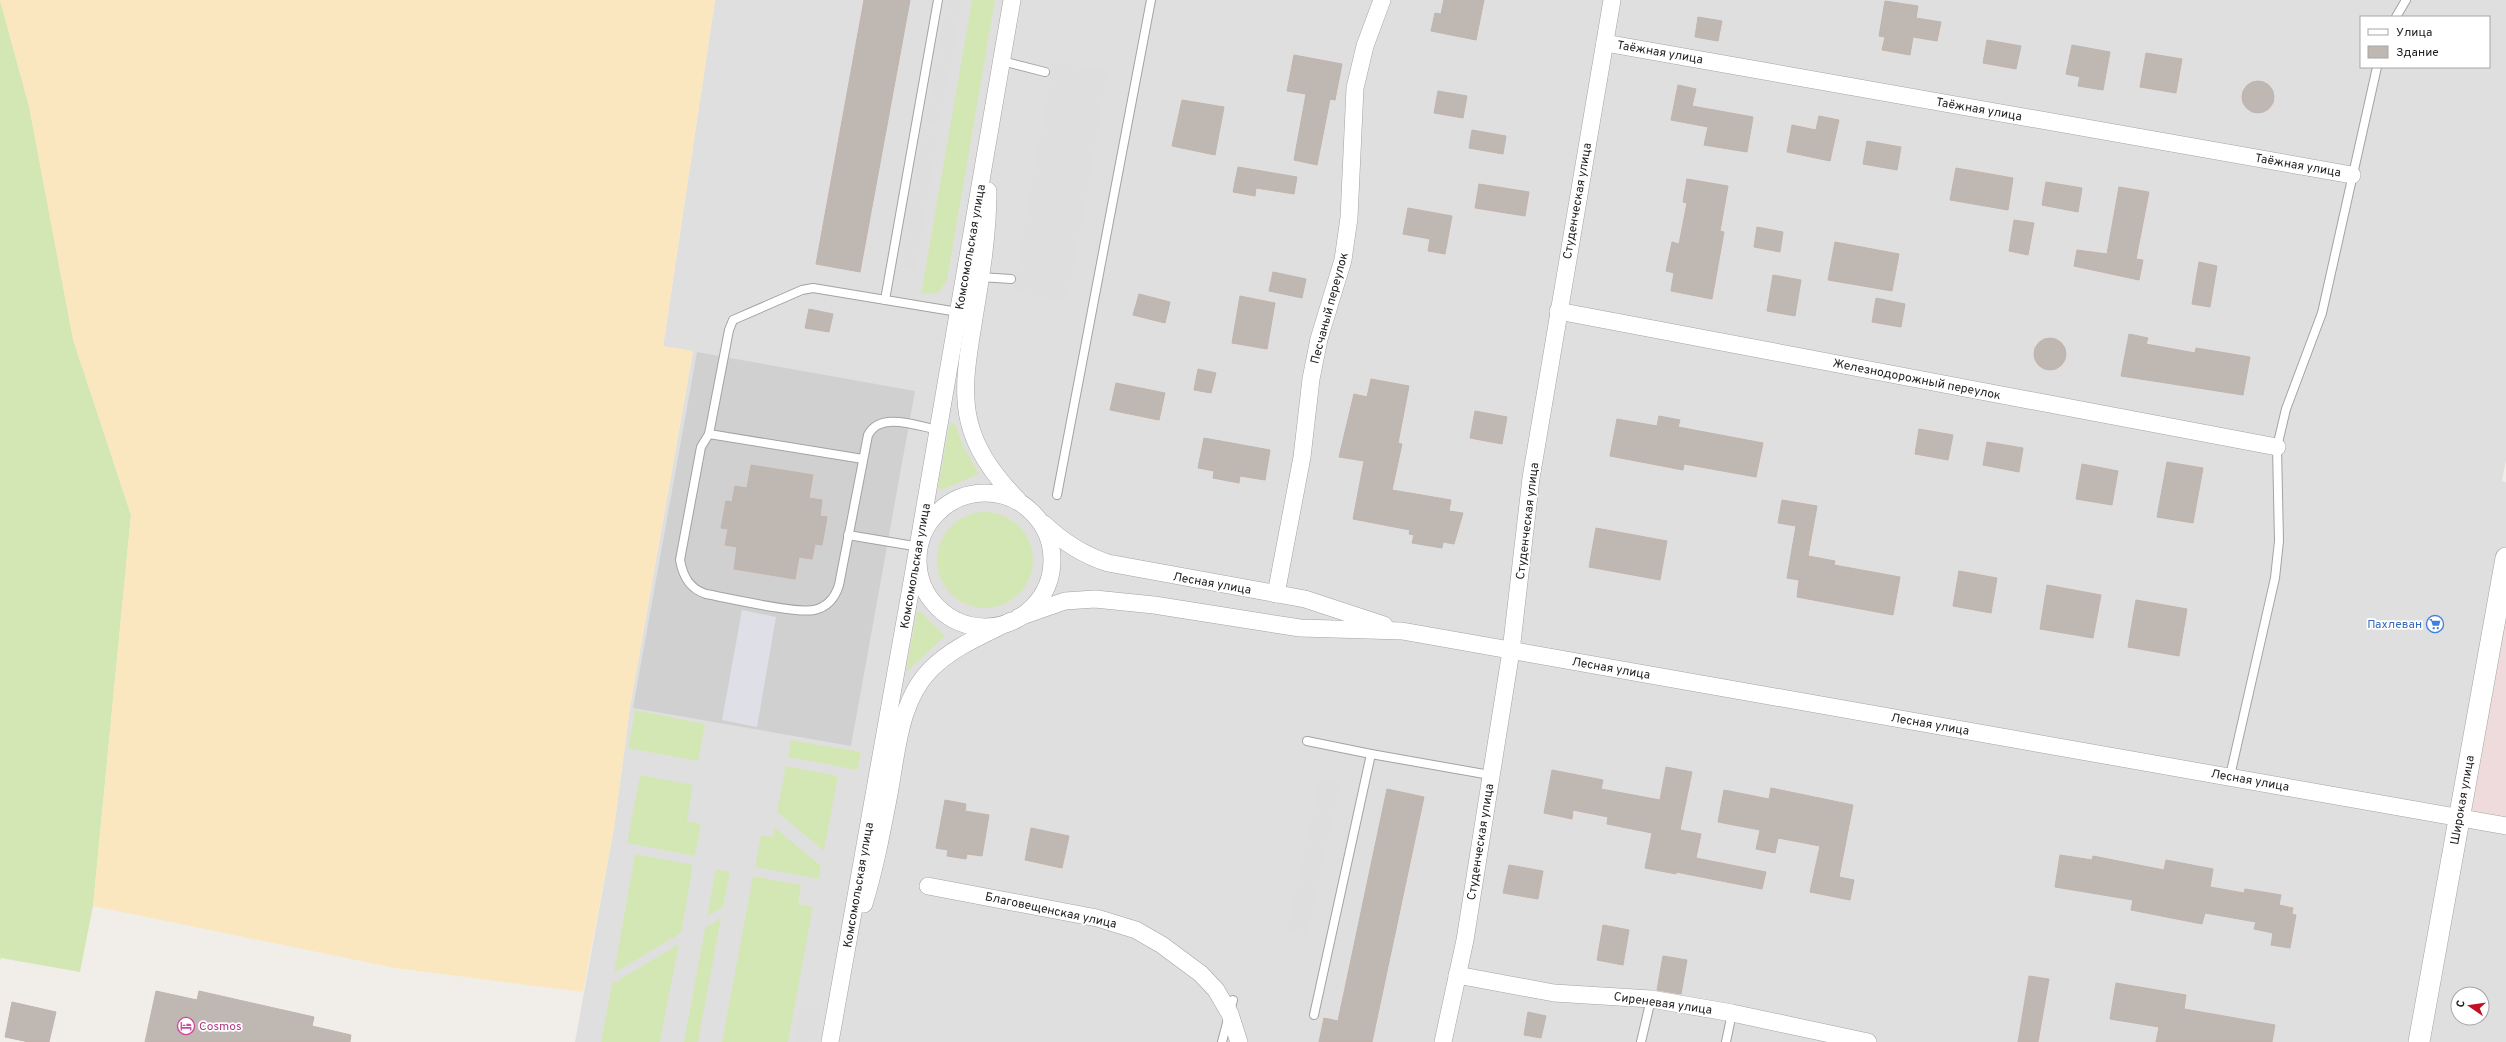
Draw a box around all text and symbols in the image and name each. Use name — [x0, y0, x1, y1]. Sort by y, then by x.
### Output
legend — [2360, 16, 2490, 68]
text: Улица — [2396, 25, 2432, 41]
street label: Таёжная улица — [1616, 38, 1704, 68]
text: Здание — [2396, 45, 2439, 61]
street label: Таёжная улица — [1935, 95, 2023, 125]
street label: Студенческая улица — [1560, 142, 1596, 261]
street label: Таёжная улица — [2254, 151, 2342, 181]
street label: Комсомольская улица — [952, 183, 990, 311]
street label: Песчаный переулок — [1307, 251, 1353, 366]
street label: Железнодорожный переулок — [1831, 356, 2002, 404]
street label: Студенческая улица — [1513, 462, 1543, 581]
street label: Комсомольская улица — [897, 502, 935, 630]
street label: Лесная улица — [1171, 569, 1252, 599]
supermarket icon: Пахлеван — [2425, 614, 2445, 634]
place label: Пахлеван — [2367, 617, 2422, 633]
street label: Лесная улица — [1570, 654, 1651, 684]
street label: Лесная улица — [1889, 710, 1970, 740]
street label: Широкая улица — [2447, 754, 2479, 846]
street label: Лесная улица — [2209, 766, 2290, 796]
street label: Студенческая улица — [1464, 783, 1498, 902]
street label: Комсомольская улица — [840, 821, 878, 949]
street label: Благовещенская улица — [984, 889, 1118, 933]
north arrow — [2450, 986, 2490, 1026]
street label: Сиреневая улица — [1613, 989, 1713, 1019]
text: С — [2454, 999, 2469, 1009]
hotel icon: Cosmos — [176, 1016, 196, 1036]
place label: Cosmos — [199, 1019, 242, 1035]

